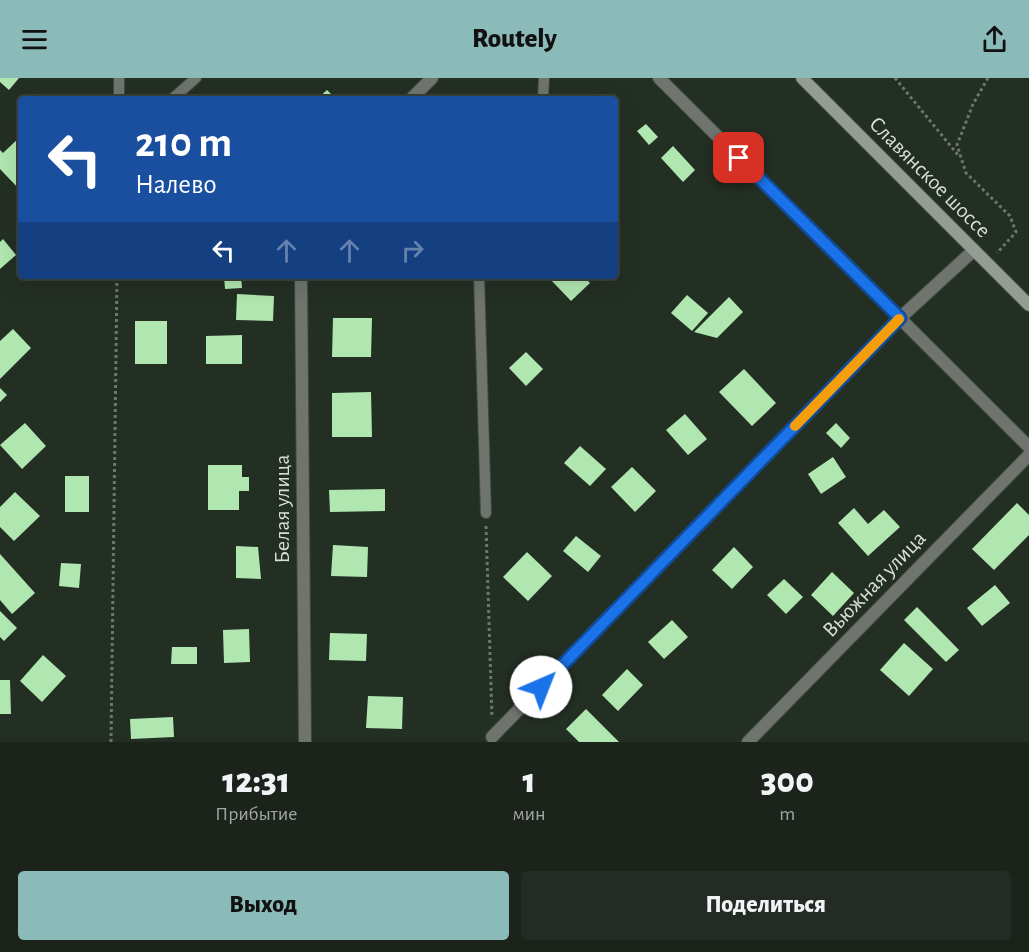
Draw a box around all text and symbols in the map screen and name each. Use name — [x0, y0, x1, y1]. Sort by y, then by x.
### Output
icon: menu — [18, 23, 51, 56]
icon: share — [978, 23, 1011, 56]
text: Routely — [472, 25, 557, 52]
street label: Славянское шоссе — [865, 112, 995, 242]
icon: left — [36, 120, 114, 198]
text: 210 m — [135, 122, 232, 164]
pin — [713, 132, 764, 183]
icon: arrive — [722, 141, 755, 174]
text: Налево — [135, 171, 217, 198]
icon: left — [207, 234, 240, 267]
icon: ahead — [270, 234, 303, 267]
icon: ahead — [333, 234, 366, 267]
icon: right — [396, 234, 429, 267]
street label: Белая улица — [271, 454, 293, 564]
street label: Вьюжная улица — [818, 527, 930, 641]
position arrow — [509, 655, 573, 719]
text: 12:31 — [222, 763, 290, 799]
text: 1 — [522, 763, 536, 799]
text: 300 — [761, 763, 814, 799]
text: Прибытие — [215, 804, 297, 824]
text: мин — [513, 804, 546, 824]
text: m — [779, 804, 795, 824]
button: Выход — [18, 871, 509, 940]
button: Поделиться — [521, 871, 1011, 940]

